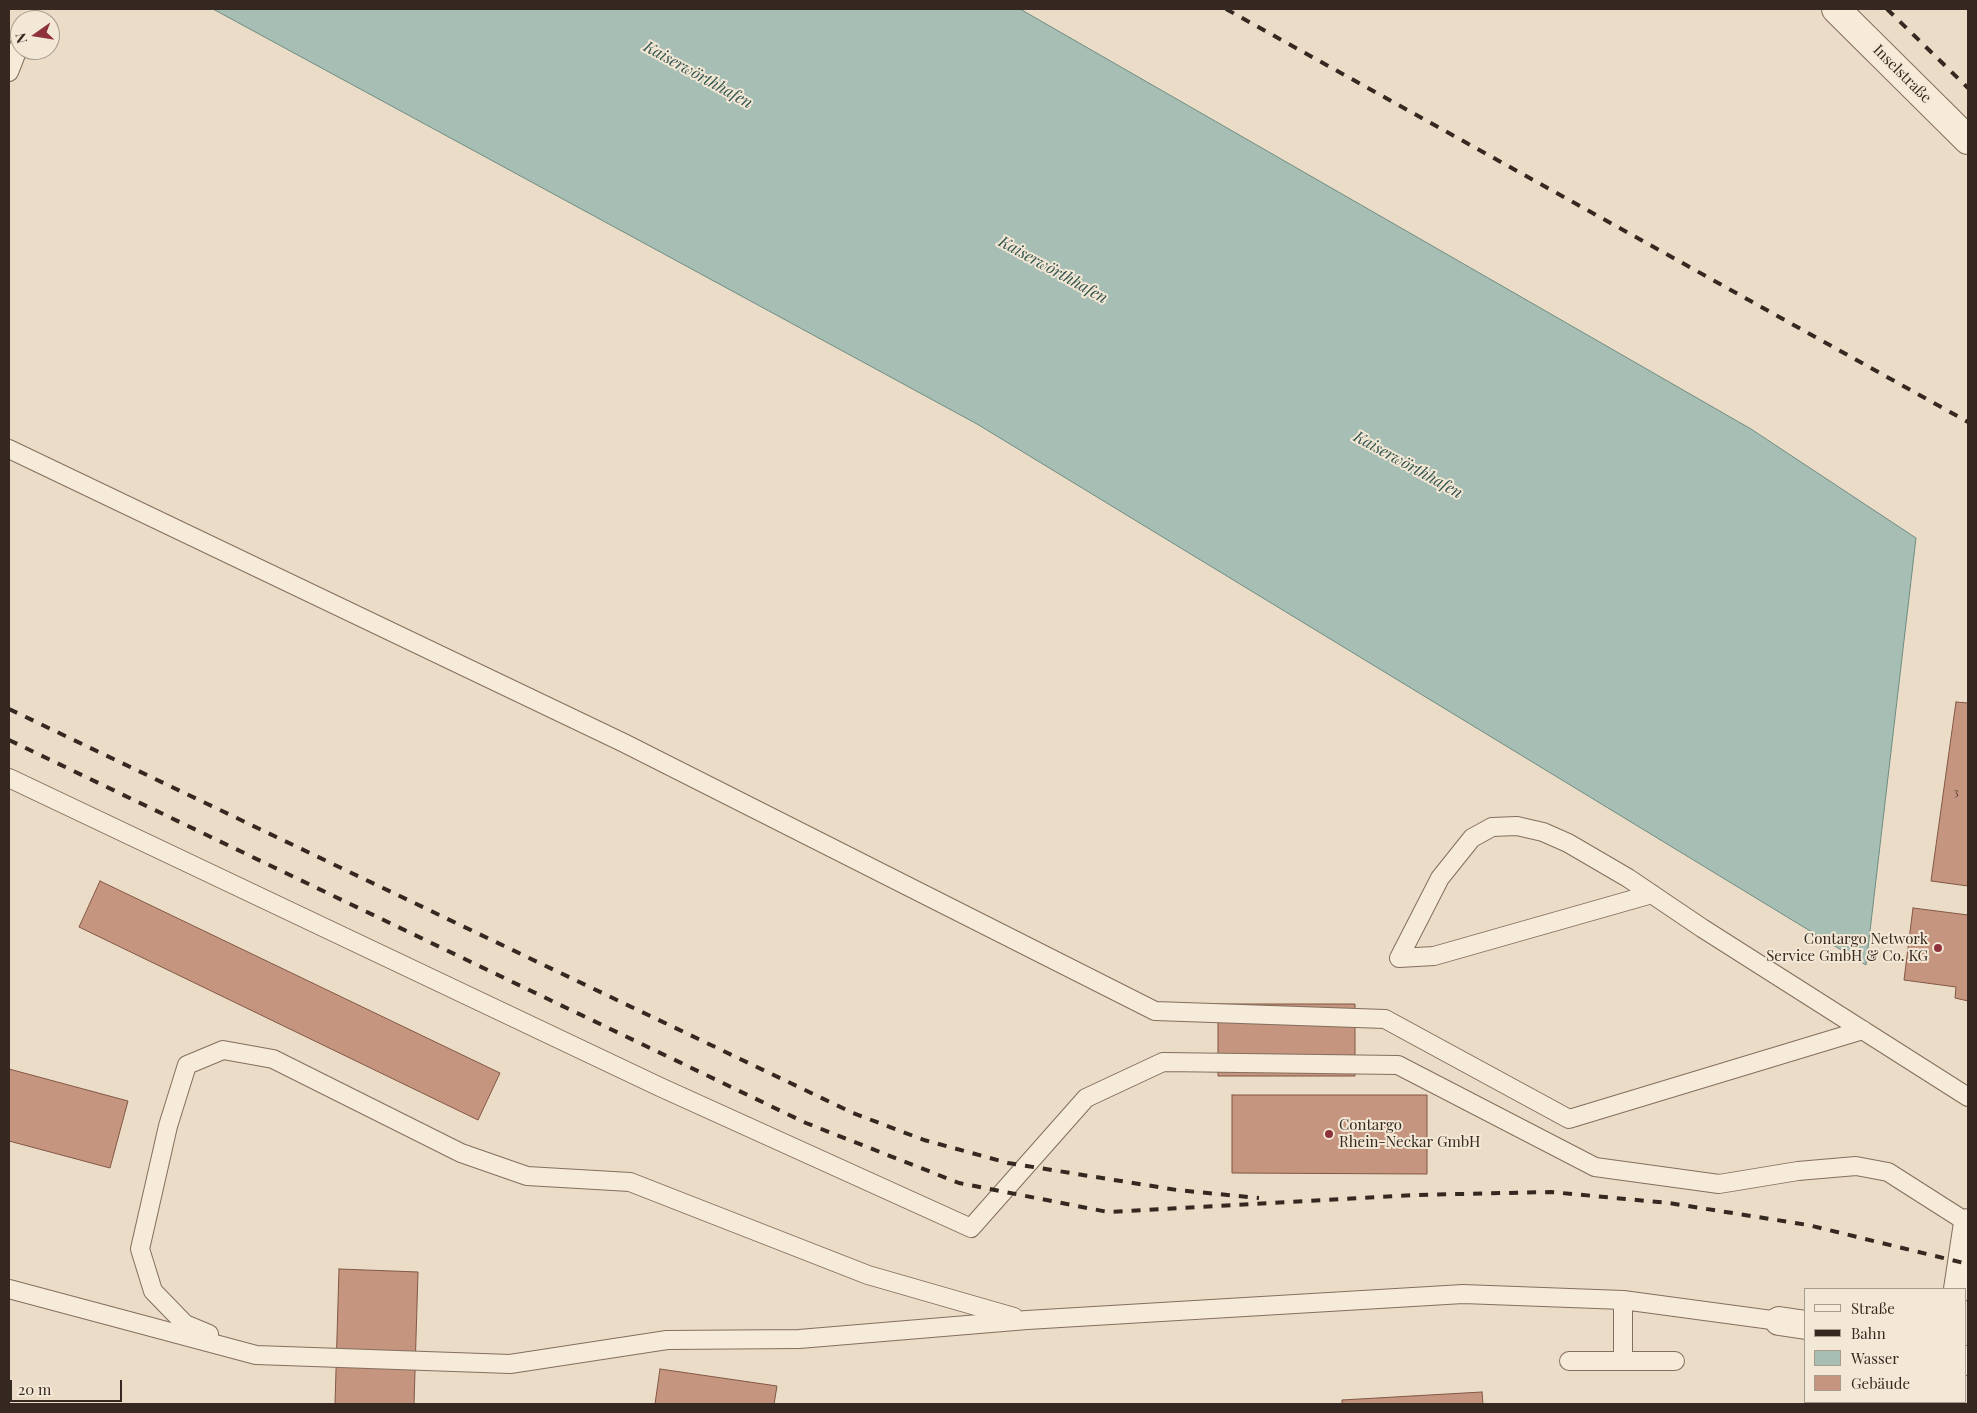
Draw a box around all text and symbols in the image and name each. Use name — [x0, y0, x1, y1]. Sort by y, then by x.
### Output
north arrow — [10, 10, 60, 60]
text: N — [10, 31, 31, 45]
water label: Kaiserwörthhafen — [640, 37, 756, 113]
street label: Inselstraße — [1869, 41, 1935, 107]
water label: Kaiserwörthhafen — [995, 232, 1111, 308]
water label: Kaiserwörthhafen — [1350, 427, 1466, 503]
house number: 3 — [1953, 785, 1959, 799]
place label: Contargo Network Service GmbH & Co. KG — [1766, 930, 1928, 965]
marker: Contargo Network Service GmbH & Co. KG — [1932, 942, 1944, 954]
place label: Contargo Rhein-Neckar GmbH — [1339, 1116, 1480, 1151]
marker: Contargo Rhein-Neckar GmbH — [1323, 1128, 1335, 1140]
legend — [1804, 1288, 1967, 1403]
text: Straße — [1851, 1298, 1895, 1318]
text: Bahn — [1851, 1323, 1886, 1343]
text: Wasser — [1851, 1348, 1899, 1368]
scale bar — [12, 1370, 125, 1402]
text: Gebäude — [1851, 1373, 1910, 1393]
text: 20 m — [18, 1379, 51, 1399]

